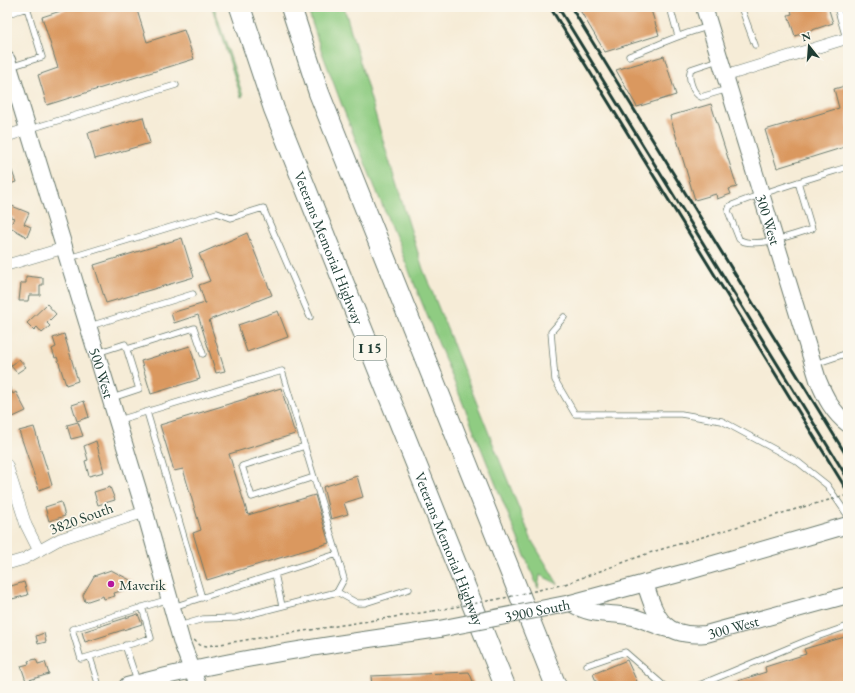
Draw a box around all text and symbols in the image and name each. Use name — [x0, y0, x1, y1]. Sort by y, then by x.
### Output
north arrow — [789, 26, 829, 66]
text: N — [800, 28, 812, 44]
street label: Veterans Memorial Highway — [290, 168, 369, 328]
street label: 300 West — [752, 192, 786, 247]
road number: I 15 — [354, 336, 386, 360]
street label: 500 West — [86, 345, 119, 401]
street label: Veterans Memorial Highway — [411, 469, 489, 628]
street label: 3820 South — [46, 498, 116, 538]
place label: Maverik — [119, 575, 167, 594]
marker: Maverik — [106, 579, 116, 589]
street label: 3900 South — [503, 594, 572, 625]
street label: 300 West — [705, 610, 761, 643]

